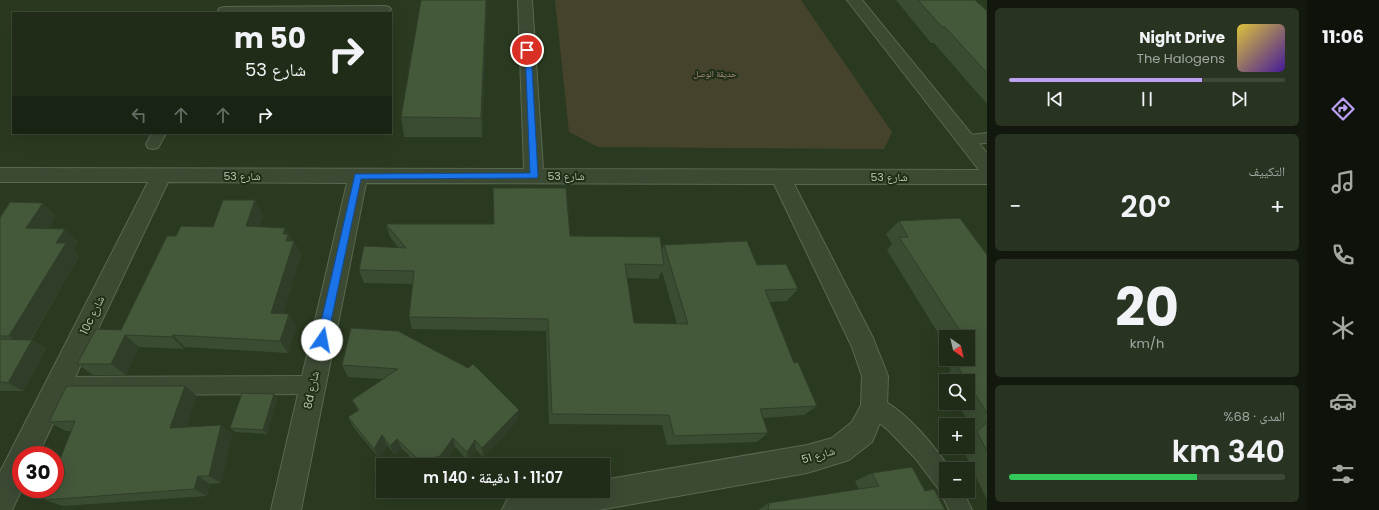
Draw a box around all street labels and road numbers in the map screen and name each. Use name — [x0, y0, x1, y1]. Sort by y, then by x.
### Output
street label: شارع 53 — [223, 168, 261, 184]
street label: شارع 53 — [547, 168, 585, 184]
street label: شارع 53 — [870, 169, 908, 185]
street label: 10c شارع — [76, 293, 108, 337]
street label: 8d شارع — [299, 370, 323, 410]
street label: شارع 51 — [799, 443, 837, 467]

